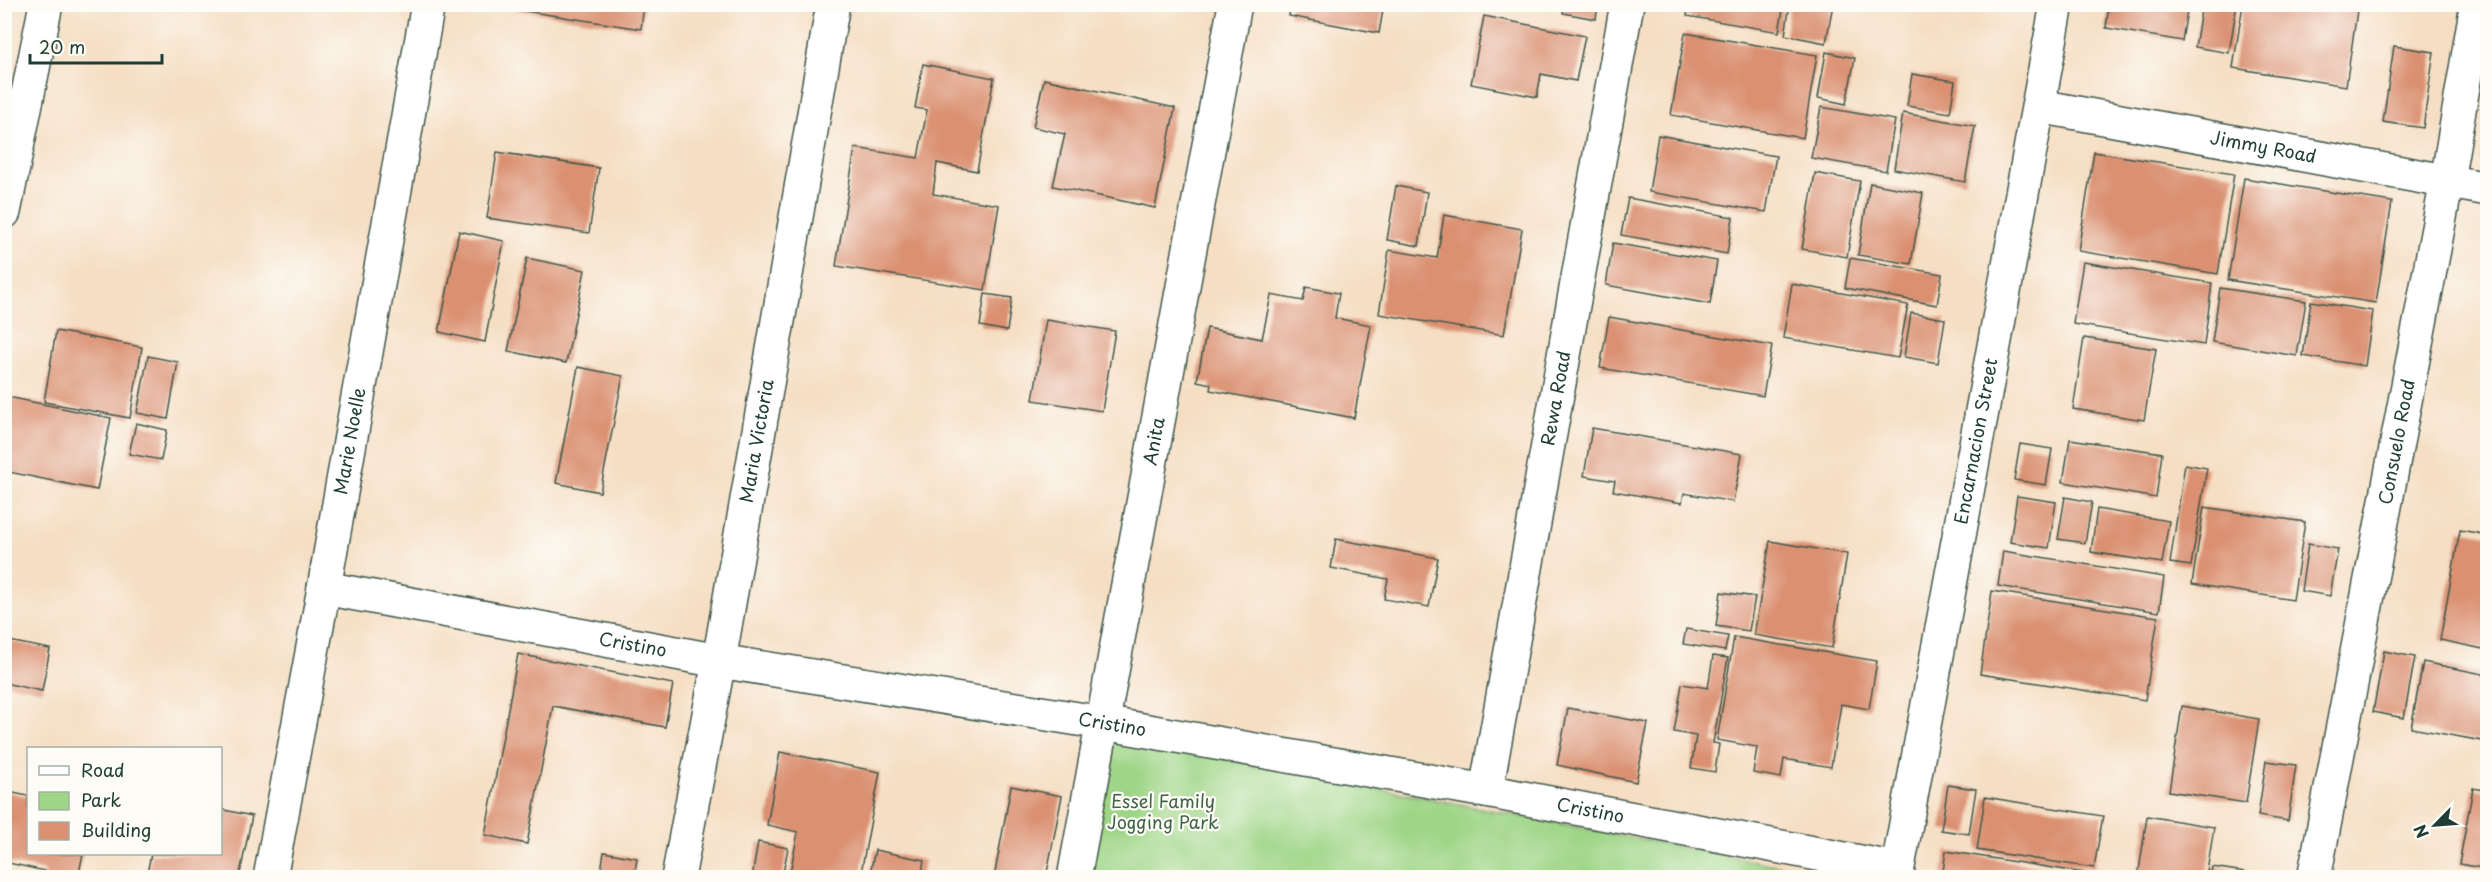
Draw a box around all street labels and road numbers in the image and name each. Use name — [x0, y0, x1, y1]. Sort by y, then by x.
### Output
street label: Jimmy Road — [2208, 123, 2319, 169]
street label: Rewa Road — [1533, 348, 1577, 447]
street label: Encarnacion Street — [1946, 356, 2003, 526]
street label: Maria Victoria — [732, 376, 780, 505]
street label: Consuelo Road — [2371, 377, 2421, 507]
street label: Marie Noelle — [326, 385, 371, 497]
street label: Anita — [1135, 414, 1171, 467]
street label: Cristino — [597, 624, 669, 663]
street label: Cristino — [1077, 704, 1148, 742]
street label: Cristino — [1555, 790, 1627, 829]

